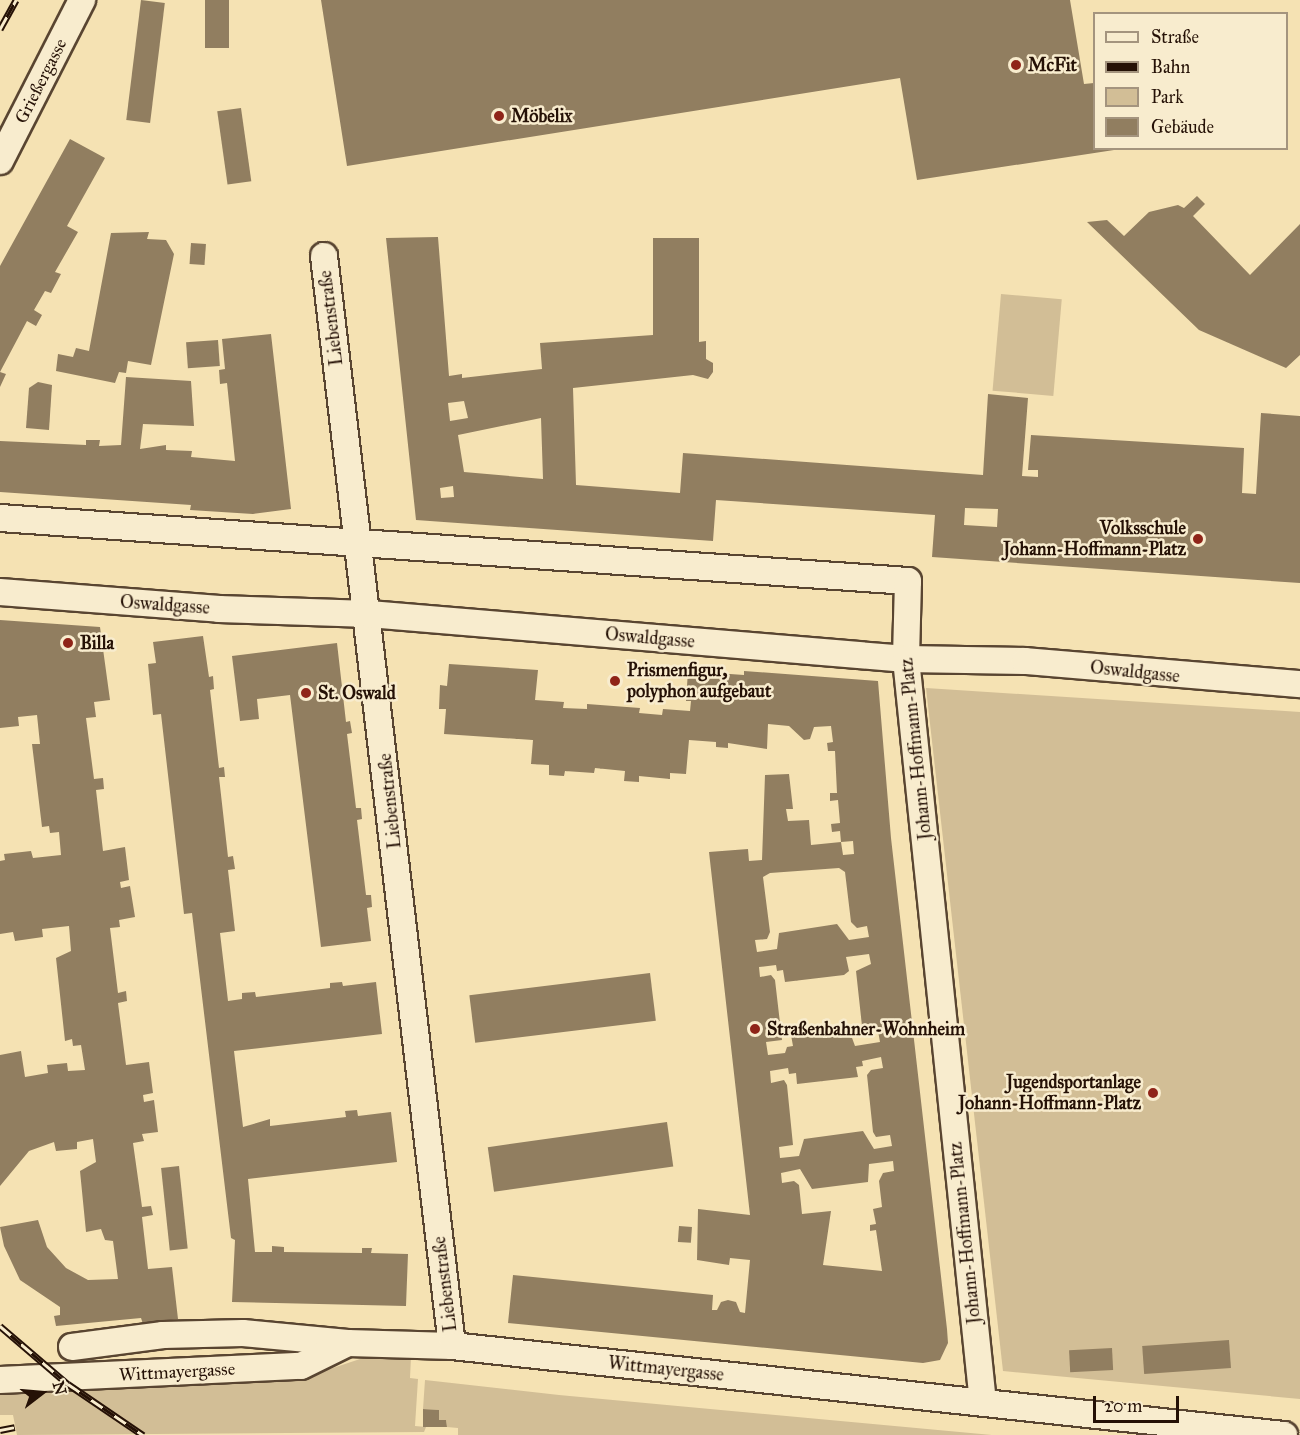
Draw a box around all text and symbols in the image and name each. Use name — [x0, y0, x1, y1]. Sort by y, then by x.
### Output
legend — [1093, 12, 1288, 150]
text: Straße — [1151, 26, 1199, 48]
street label: Grießergasse — [10, 35, 72, 127]
place label: McFit — [1028, 54, 1077, 76]
text: Bahn — [1151, 56, 1190, 78]
marker: McFit — [1009, 58, 1023, 72]
text: Park — [1151, 86, 1184, 108]
place label: Möbelix — [511, 105, 573, 127]
marker: Möbelix — [492, 109, 506, 123]
text: Gebäude — [1151, 116, 1214, 138]
street label: Liebenstraße — [314, 269, 348, 367]
place label: Volksschule Johann-Hoffmann-Platz — [1003, 518, 1186, 560]
marker: Volksschule Johann-Hoffmann-Platz — [1191, 532, 1205, 546]
street label: Oswaldgasse — [119, 591, 211, 619]
street label: Oswaldgasse — [604, 623, 696, 653]
place label: Billa — [80, 632, 114, 654]
marker: Billa — [61, 636, 75, 650]
street label: Johann-Hoffmann-Platz — [896, 657, 936, 841]
street label: Oswaldgasse — [1089, 657, 1181, 687]
place label: Prismenfigur, polyphon aufgebaut — [627, 660, 771, 702]
marker: Prismenfigur, polyphon aufgebaut — [608, 674, 622, 688]
place label: St. Oswald — [318, 682, 396, 704]
marker: St. Oswald — [299, 686, 313, 700]
street label: Liebenstraße — [374, 752, 406, 850]
place label: Straßenbahner-Wohnheim — [767, 1018, 965, 1040]
marker: Straßenbahner-Wohnheim — [748, 1022, 762, 1036]
place label: Jugendsportanlage Johann-Hoffmann-Platz — [958, 1072, 1141, 1114]
marker: Jugendsportanlage Johann-Hoffmann-Platz — [1146, 1086, 1160, 1100]
street label: Johann-Hoffmann-Platz — [945, 1141, 985, 1325]
street label: Liebenstraße — [428, 1235, 462, 1333]
street label: Wittmayergasse — [607, 1352, 725, 1386]
street label: Wittmayergasse — [118, 1358, 236, 1386]
north arrow — [12, 1363, 72, 1423]
text: N — [49, 1379, 71, 1397]
scale bar — [1096, 1384, 1182, 1422]
text: 20 m — [1104, 1395, 1142, 1417]

